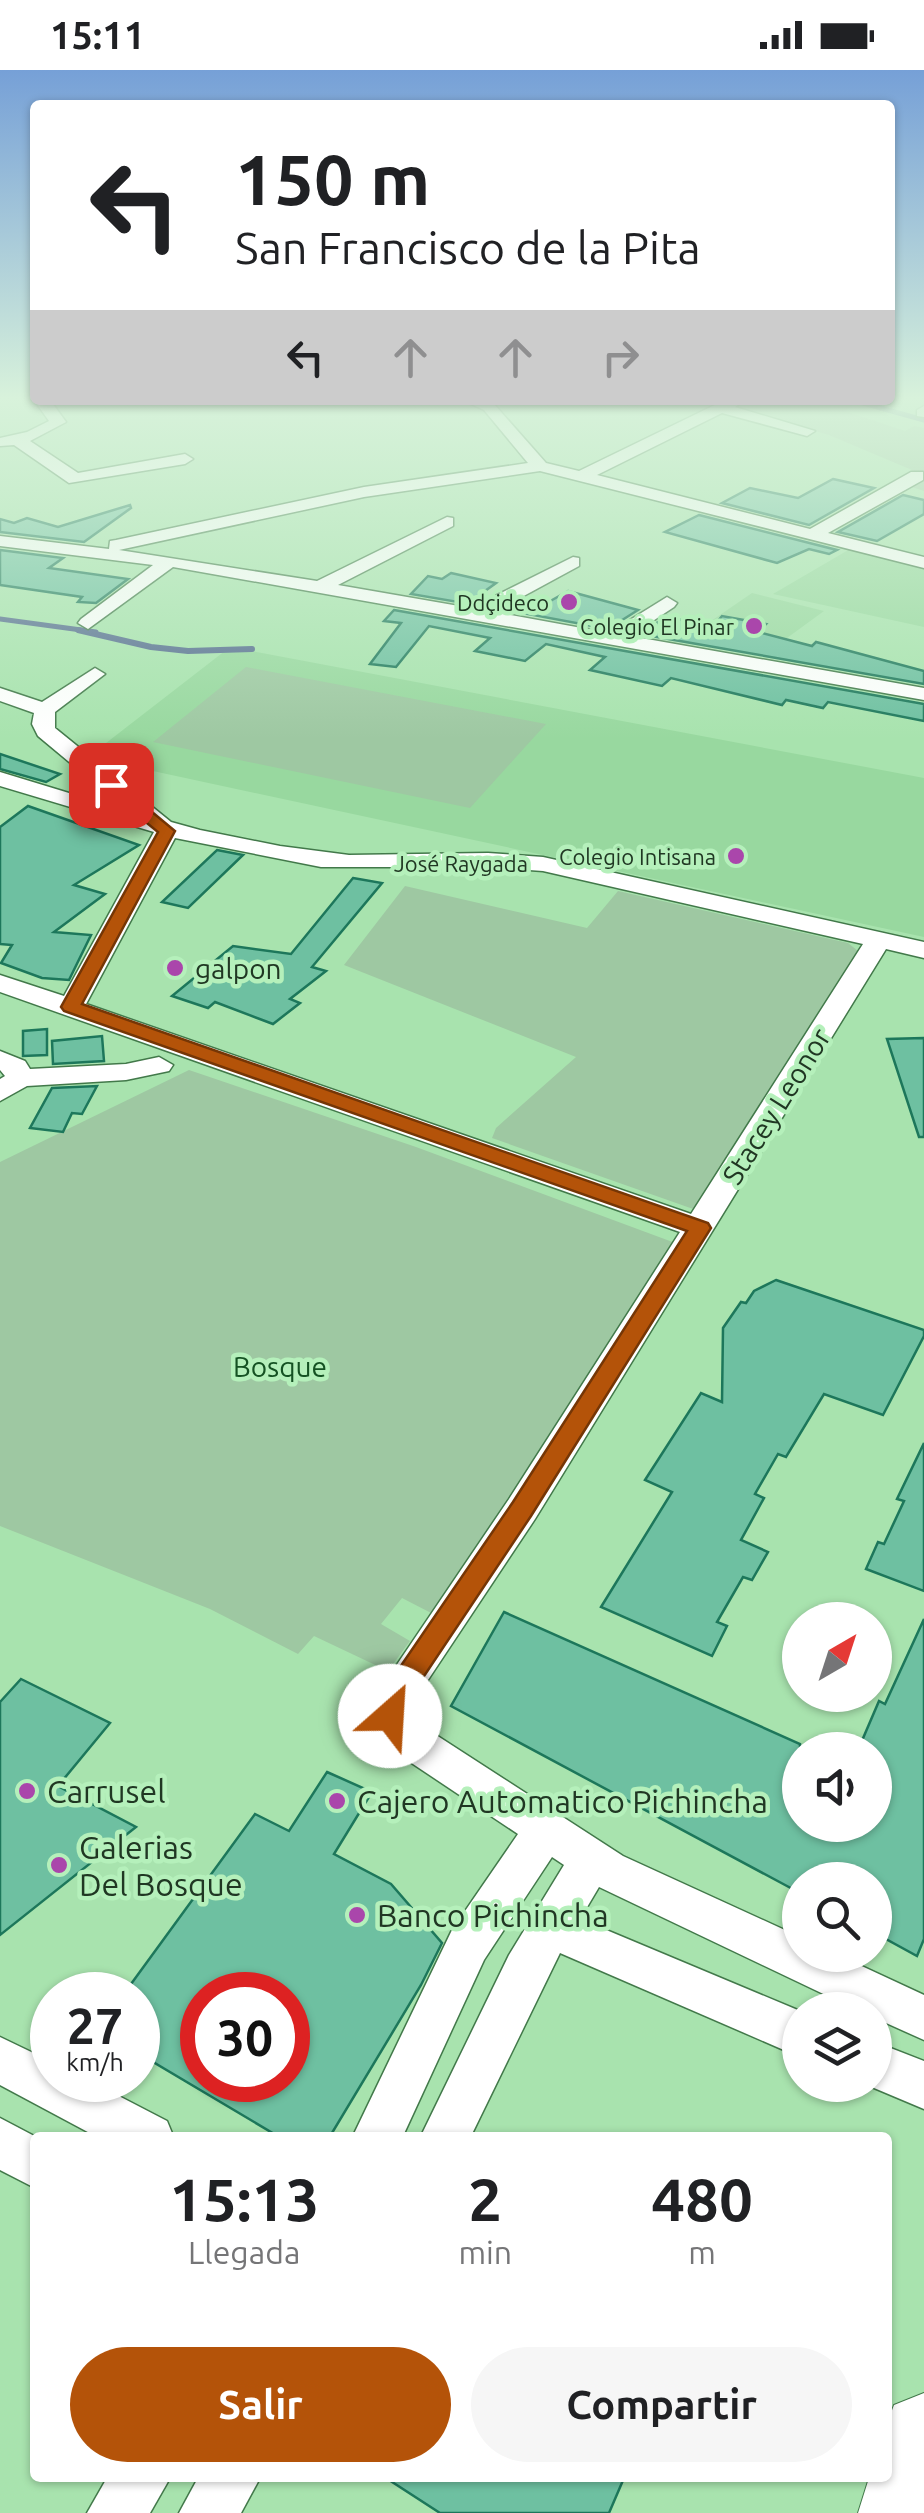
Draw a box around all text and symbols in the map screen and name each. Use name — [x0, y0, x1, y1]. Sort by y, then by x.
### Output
text: 15:11 — [50, 14, 145, 56]
icon: left — [70, 140, 200, 270]
text: 150 m — [235, 140, 430, 218]
text: San Francisco de la Pita — [235, 222, 701, 273]
icon: left — [278, 330, 333, 385]
icon: ahead — [383, 330, 438, 385]
icon: ahead — [488, 330, 543, 385]
icon: right — [593, 330, 648, 385]
place label: Ddçideco — [457, 590, 549, 615]
marker: Ddçideco — [558, 591, 580, 613]
place label: Colegio El Pinar — [580, 614, 735, 639]
marker: Colegio El Pinar — [743, 615, 765, 637]
pin — [69, 743, 154, 828]
icon: arrive — [84, 758, 139, 813]
place label: Colegio Intisana — [559, 844, 716, 869]
marker: Colegio Intisana — [725, 845, 747, 867]
street label: José Raygada — [394, 851, 528, 876]
place label: galpon — [195, 953, 282, 984]
marker: galpon — [164, 957, 186, 979]
street label: Stacey Leonor — [716, 1022, 836, 1189]
park label: Bosque — [233, 1351, 327, 1382]
north arrow — [782, 1602, 892, 1712]
map controls — [782, 1602, 892, 2102]
position arrow — [338, 1664, 442, 1768]
button: sound — [782, 1732, 892, 1842]
place label: Carrusel — [47, 1773, 166, 1809]
marker: Carrusel — [16, 1780, 38, 1802]
place label: Cajero Automatico Pichincha — [357, 1783, 768, 1819]
marker: Cajero Automatico Pichincha — [326, 1790, 348, 1812]
place label: Galerias Del Bosque — [79, 1829, 243, 1902]
marker: Galerias Del Bosque — [48, 1854, 70, 1876]
button: search — [782, 1862, 892, 1972]
place label: Banco Pichincha — [377, 1897, 609, 1933]
marker: Banco Pichincha — [346, 1904, 368, 1926]
speed limit sign: 30 — [180, 1972, 310, 2102]
button: layers — [782, 1992, 892, 2102]
text: 27 — [67, 1997, 123, 2053]
text: km/h — [66, 2048, 124, 2076]
text: 15:13 — [169, 2165, 319, 2232]
text: 2 — [468, 2165, 502, 2232]
text: 480 — [651, 2165, 753, 2232]
text: Llegada — [188, 2234, 300, 2270]
text: min — [458, 2234, 512, 2270]
text: m — [688, 2234, 716, 2270]
button: Salir — [70, 2347, 451, 2462]
button: Compartir — [471, 2347, 852, 2462]

